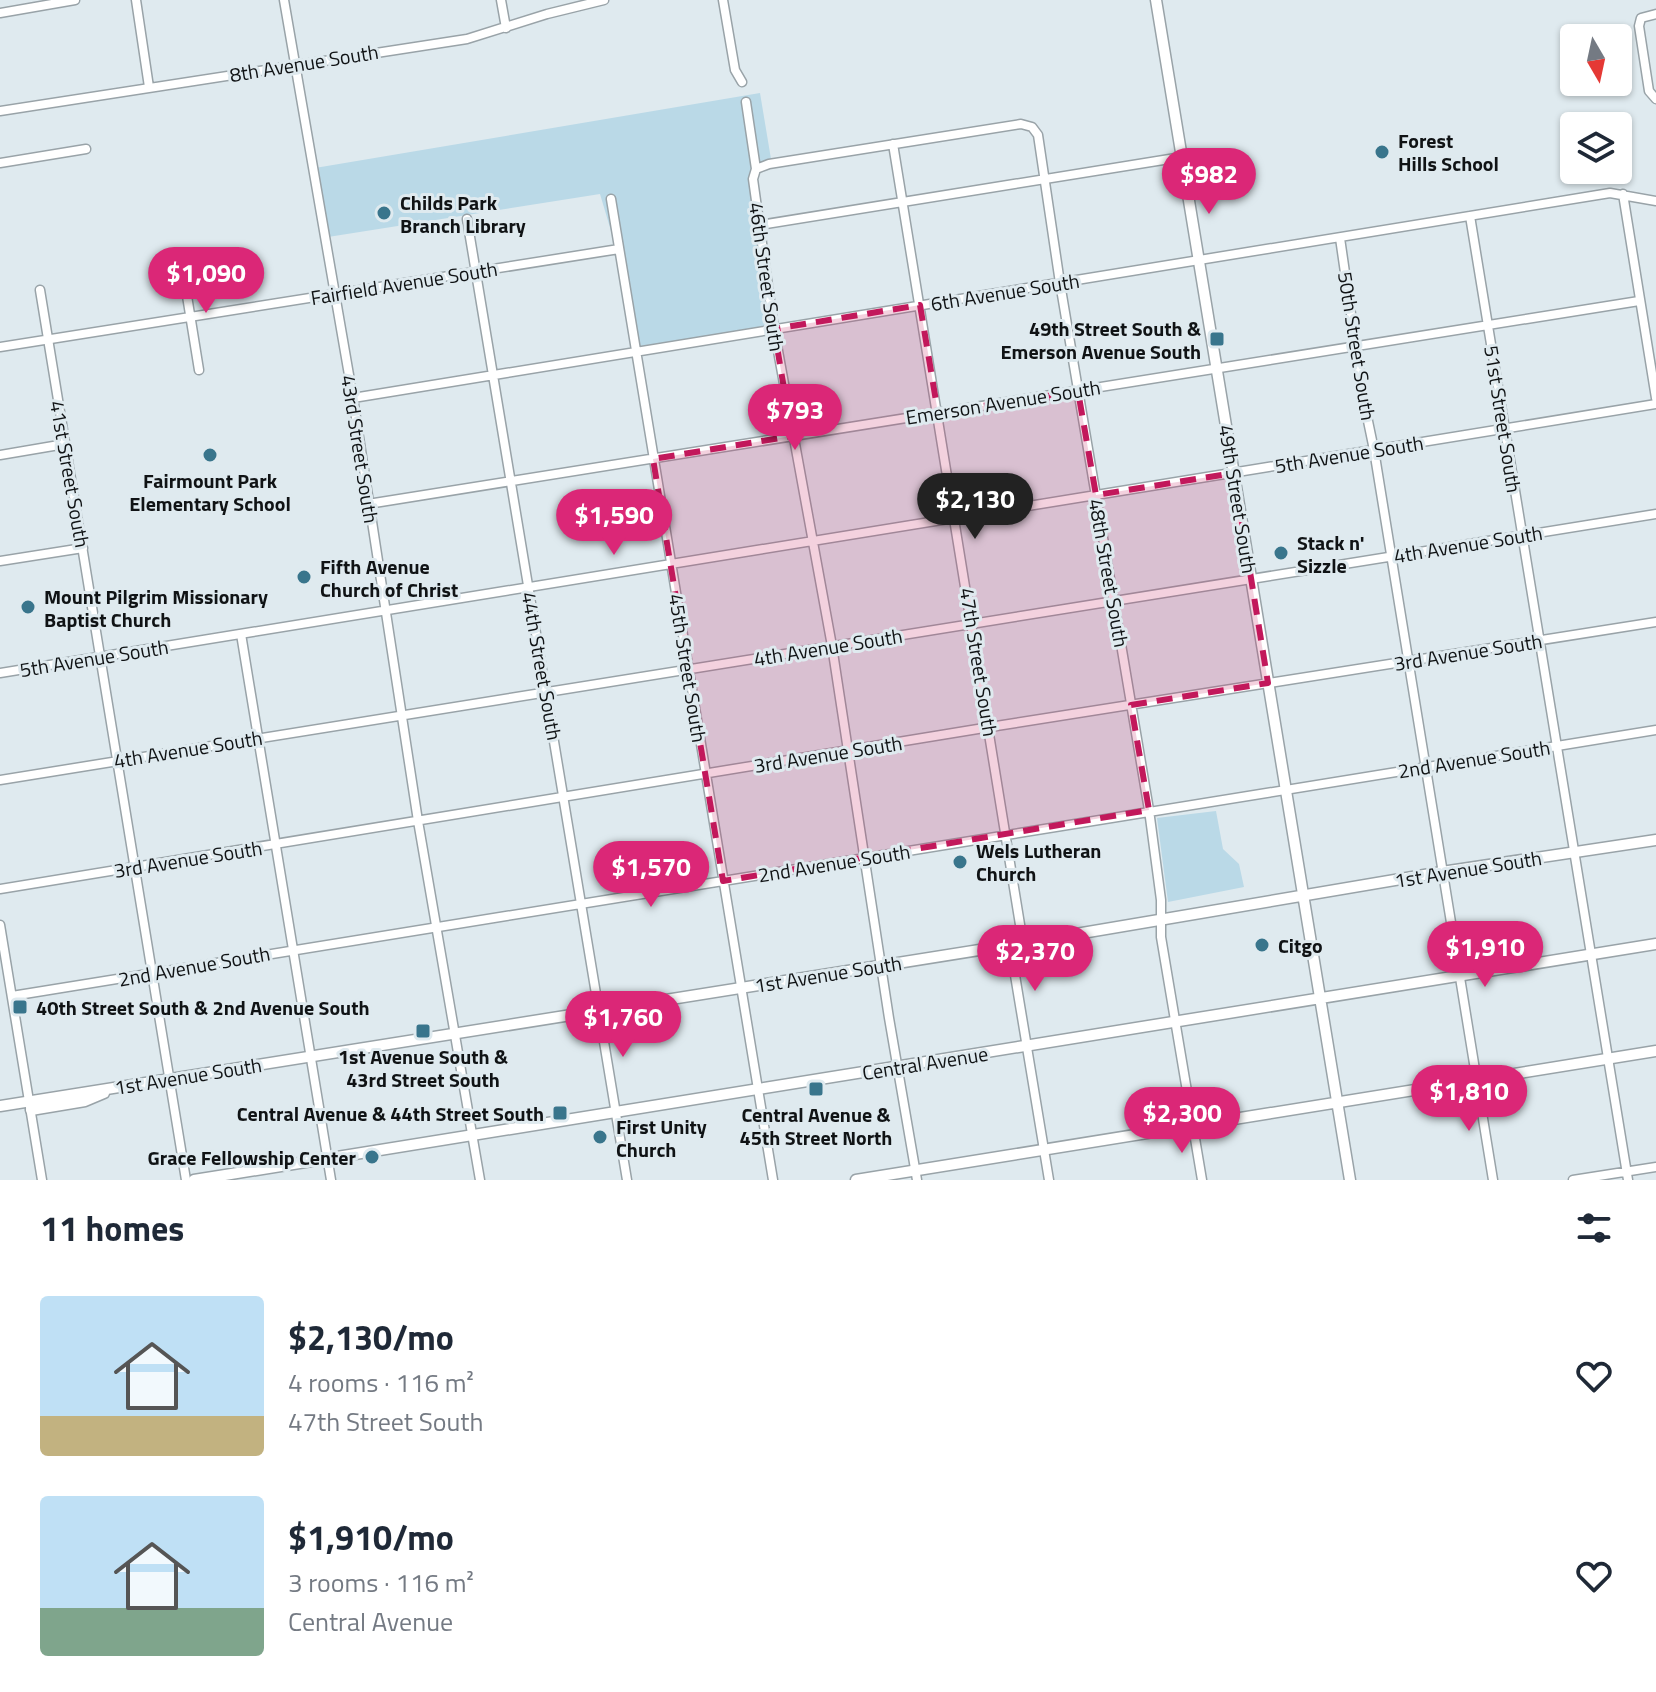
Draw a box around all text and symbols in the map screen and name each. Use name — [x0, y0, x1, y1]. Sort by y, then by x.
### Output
north arrow — [1560, 24, 1632, 96]
map controls — [1560, 24, 1632, 184]
street label: 8th Avenue South — [227, 36, 381, 90]
button: layers — [1560, 112, 1632, 184]
place label: Forest Hills School — [1398, 125, 1499, 179]
marker: Forest Hills School — [1373, 143, 1391, 161]
pin: $982 — [1162, 148, 1256, 216]
text: $982 — [1180, 154, 1238, 193]
place label: Childs Park Branch Library — [400, 187, 526, 241]
street label: 46th Street South — [741, 200, 793, 354]
marker: Childs Park Branch Library — [375, 204, 393, 222]
pin: $1,090 — [141, 247, 271, 315]
text: $1,090 — [166, 253, 246, 292]
street label: Fairfield Avenue South — [308, 253, 500, 313]
street label: 6th Avenue South — [928, 265, 1082, 319]
street label: 50th Street South — [1330, 269, 1384, 423]
place label: 49th Street South & Emerson Avenue South — [1001, 313, 1201, 367]
marker: 49th Street South & Emerson Avenue South — [1208, 330, 1226, 348]
street label: 51st Street South — [1476, 343, 1530, 495]
street label: Emerson Avenue South — [904, 371, 1102, 433]
street label: 43rd Street South — [333, 373, 387, 525]
pin: $793 — [748, 384, 842, 452]
text: $793 — [766, 390, 824, 429]
street label: 41st Street South — [42, 398, 98, 550]
street label: 49th Street South — [1211, 422, 1265, 576]
street label: 5th Avenue South — [1272, 427, 1426, 481]
marker: Fairmount Park Elementary School — [201, 446, 219, 464]
place label: Fairmount Park Elementary School — [129, 465, 291, 519]
pin: $2,130 — [910, 473, 1040, 541]
text: $2,130 — [935, 479, 1015, 518]
pin: $1,590 — [549, 489, 679, 557]
text: $1,590 — [574, 495, 654, 534]
street label: 48th Street South — [1081, 496, 1137, 650]
street label: 4th Avenue South — [1391, 517, 1545, 571]
place label: Stack n' Sizzle — [1297, 527, 1365, 581]
marker: Stack n' Sizzle — [1272, 544, 1290, 562]
place label: Fifth Avenue Church of Christ — [320, 551, 458, 605]
marker: Fifth Avenue Church of Christ — [295, 568, 313, 586]
place label: Mount Pilgrim Missionary Baptist Church — [44, 581, 268, 635]
street label: 47th Street South — [952, 585, 1006, 739]
street label: 44th Street South — [514, 589, 570, 743]
street label: 45th Street South — [661, 591, 715, 745]
marker: Mount Pilgrim Missionary Baptist Church — [19, 598, 37, 616]
street label: 4th Avenue South — [751, 620, 905, 674]
street label: 3rd Avenue South — [1392, 625, 1544, 679]
street label: 5th Avenue South — [17, 631, 171, 685]
street label: 4th Avenue South — [111, 722, 265, 776]
street label: 3rd Avenue South — [752, 727, 904, 781]
street label: 2nd Avenue South — [1396, 732, 1552, 786]
street label: 3rd Avenue South — [112, 832, 264, 886]
place label: Wels Lutheran Church — [976, 835, 1101, 889]
street label: 2nd Avenue South — [756, 836, 912, 890]
pin: $1,570 — [586, 841, 716, 909]
street label: 1st Avenue South — [1392, 842, 1544, 896]
text: $1,570 — [611, 847, 691, 886]
marker: Wels Lutheran Church — [951, 853, 969, 871]
pin: $1,910 — [1420, 921, 1550, 989]
pin: $2,370 — [970, 925, 1100, 993]
text: $1,910 — [1445, 927, 1525, 966]
place label: Citgo — [1278, 930, 1323, 961]
text: $2,370 — [995, 931, 1075, 970]
marker: Citgo — [1253, 936, 1271, 954]
street label: 2nd Avenue South — [116, 937, 272, 995]
street label: 1st Avenue South — [752, 947, 904, 1001]
pin: $1,760 — [558, 991, 688, 1059]
place label: 40th Street South & 2nd Avenue South — [36, 992, 370, 1023]
text: $1,760 — [583, 997, 663, 1036]
marker: 40th Street South & 2nd Avenue South — [11, 998, 29, 1016]
marker: 1st Avenue South & 43rd Street South — [414, 1022, 432, 1040]
street label: Central Avenue — [860, 1038, 990, 1088]
place label: 1st Avenue South & 43rd Street South — [338, 1041, 508, 1095]
street label: 1st Avenue South — [112, 1049, 264, 1103]
pin: $1,810 — [1404, 1065, 1534, 1133]
text: $1,810 — [1429, 1071, 1509, 1110]
marker: Central Avenue & 45th Street North — [807, 1080, 825, 1098]
pin: $2,300 — [1117, 1087, 1247, 1155]
text: $2,300 — [1142, 1093, 1222, 1132]
place label: Central Avenue & 44th Street South — [237, 1098, 544, 1129]
place label: Central Avenue & 45th Street North — [740, 1099, 892, 1153]
marker: Central Avenue & 44th Street South — [551, 1104, 569, 1122]
place label: First Unity Church — [616, 1111, 707, 1165]
marker: First Unity Church — [591, 1128, 609, 1146]
place label: Grace Fellowship Center — [148, 1142, 357, 1173]
marker: Grace Fellowship Center — [363, 1148, 381, 1166]
text: 11 homes — [40, 1202, 184, 1254]
icon: filters — [1572, 1206, 1616, 1250]
text: $2,130/mo — [288, 1311, 454, 1363]
icon: home — [104, 1328, 200, 1424]
icon: heart — [1572, 1354, 1616, 1398]
text: 4 rooms · 116 m² — [288, 1363, 474, 1402]
text: 47th Street South — [288, 1402, 483, 1441]
text: $1,910/mo — [288, 1511, 454, 1563]
icon: home — [104, 1528, 200, 1624]
icon: heart — [1572, 1554, 1616, 1598]
text: 3 rooms · 116 m² — [288, 1563, 474, 1602]
text: Central Avenue — [288, 1602, 453, 1641]

